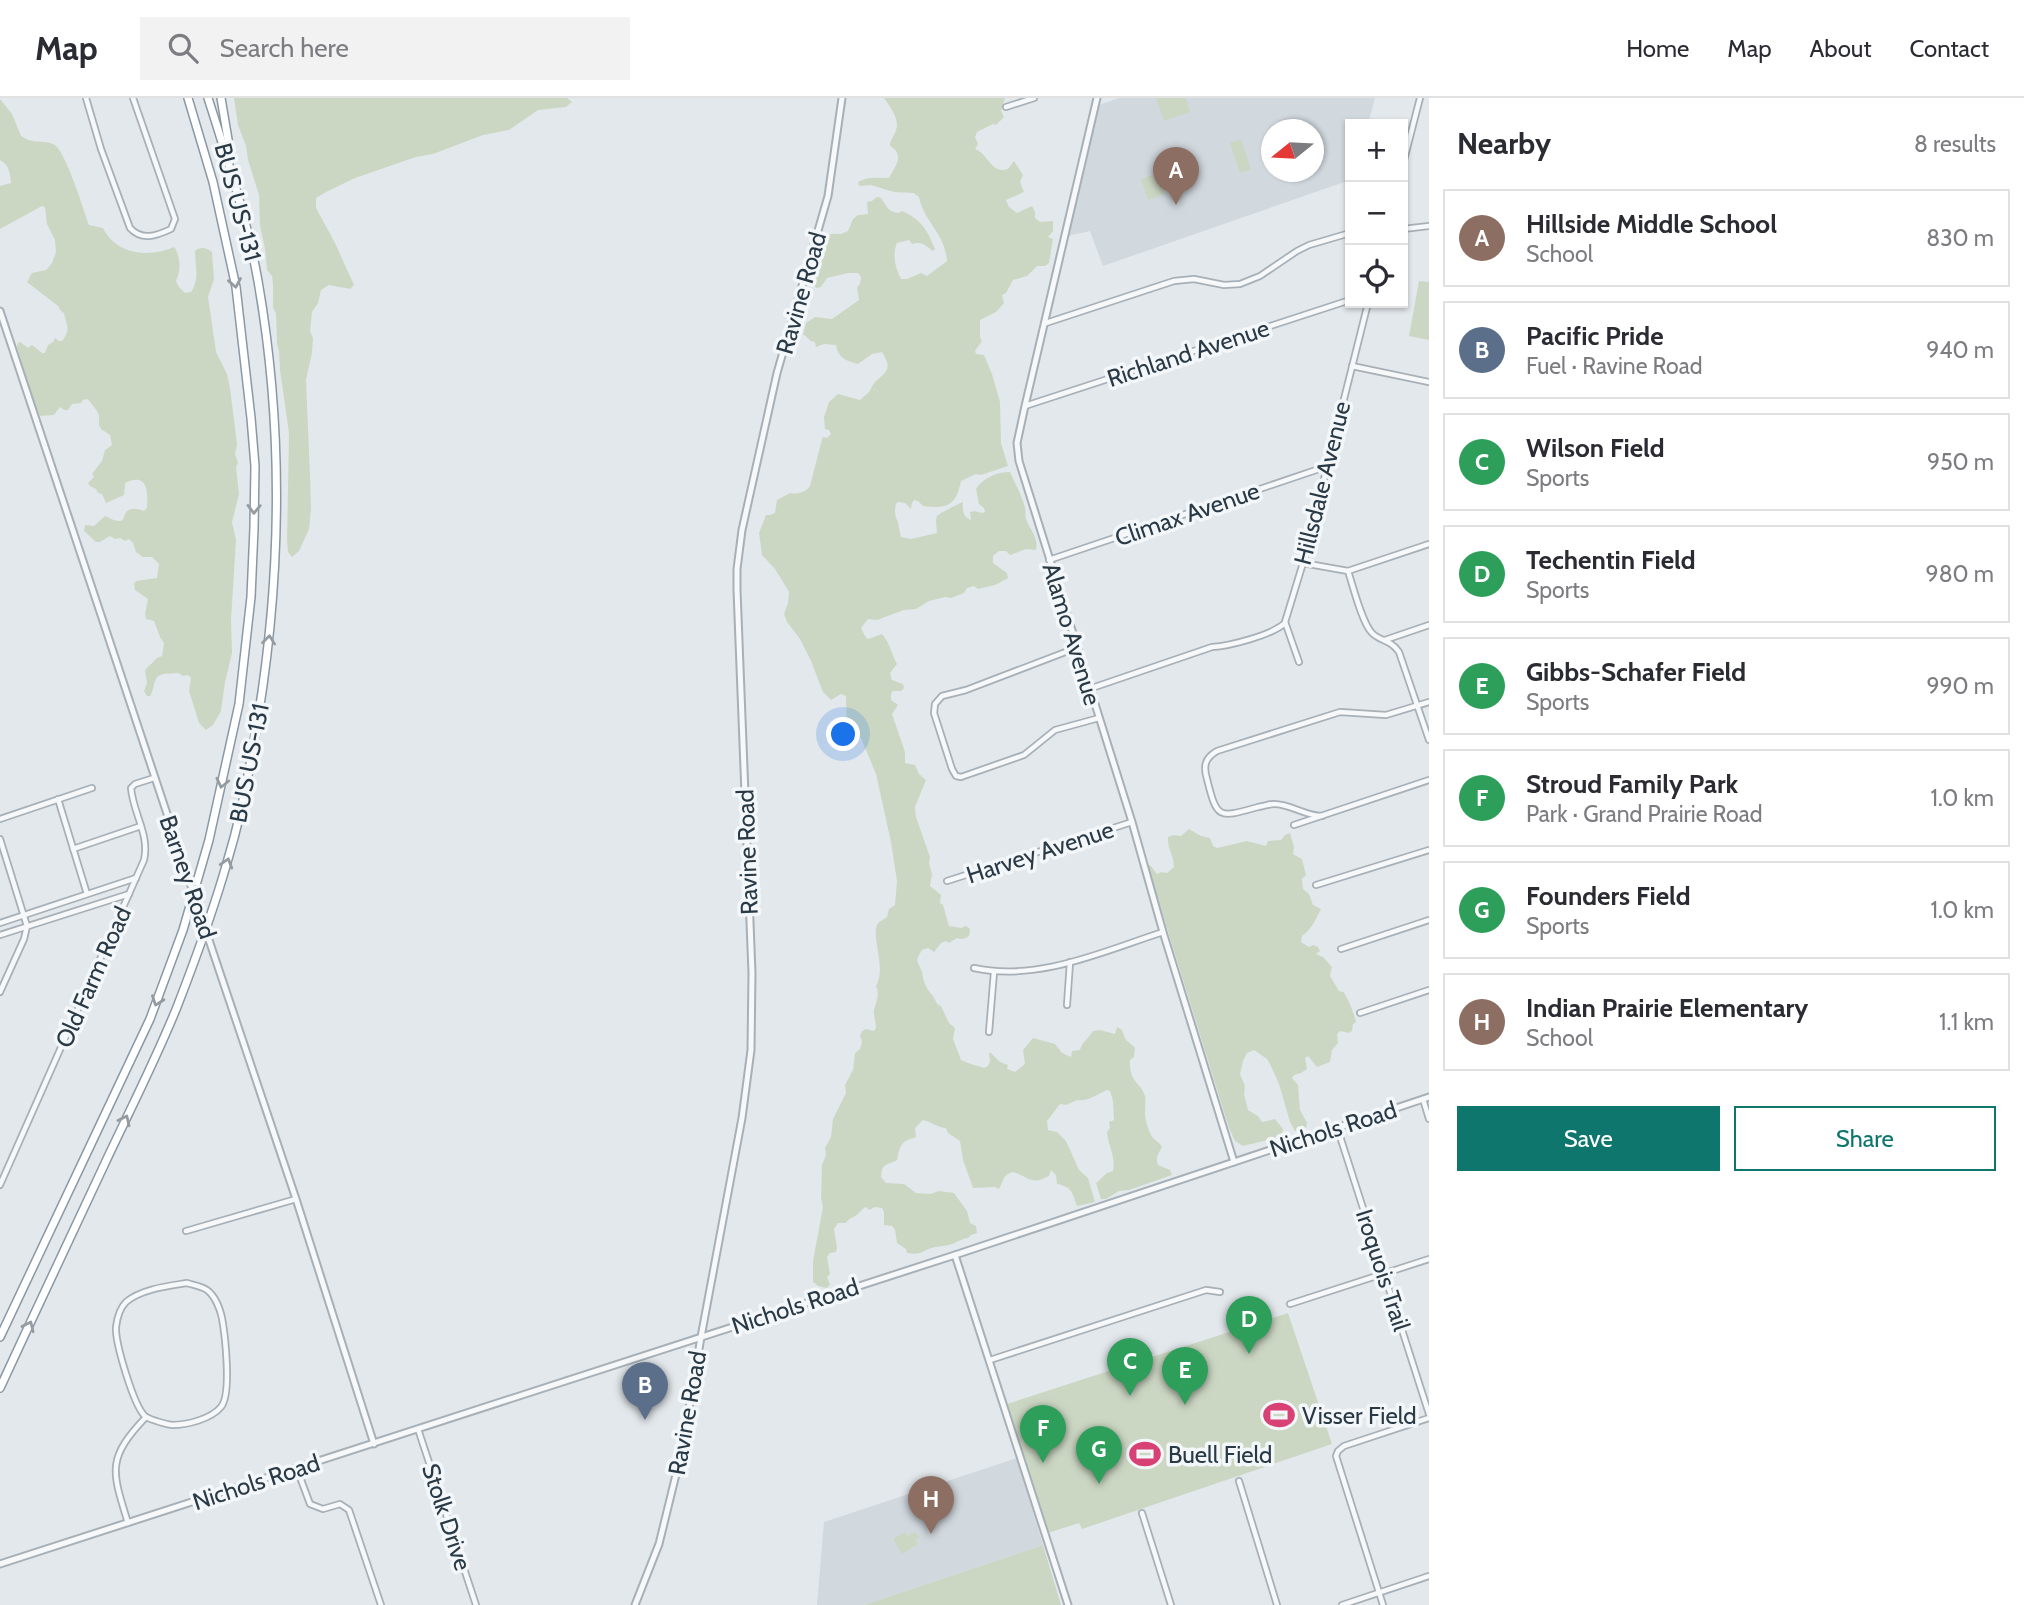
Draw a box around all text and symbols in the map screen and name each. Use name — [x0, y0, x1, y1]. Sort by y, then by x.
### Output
search box — [140, 17, 630, 80]
text: Map — [35, 28, 98, 68]
icon: search — [164, 29, 202, 67]
text: Search here — [220, 32, 349, 64]
text: Home — [1626, 34, 1689, 63]
text: Map — [1727, 34, 1772, 63]
text: About — [1810, 34, 1872, 63]
text: Contact — [1910, 34, 1989, 63]
north arrow — [1261, 119, 1324, 182]
map controls — [1345, 119, 1408, 308]
button: + — [1345, 119, 1408, 182]
text: Nearby — [1457, 125, 1551, 162]
text: 8 results — [1914, 130, 1996, 158]
street label: BUS US-131 — [208, 140, 268, 264]
pin: A — [1153, 147, 1199, 205]
button: − — [1345, 182, 1408, 245]
text: Hillside Middle School — [1526, 208, 1777, 240]
text: A — [1475, 224, 1489, 252]
text: 830 m — [1926, 224, 1994, 252]
street label: Ravine Road — [770, 229, 832, 357]
text: School — [1526, 240, 1593, 268]
button: locate — [1345, 245, 1408, 308]
one-way arrow — [227, 277, 242, 289]
street label: Richland Avenue — [1103, 313, 1273, 393]
text: Pacific Pride — [1526, 320, 1664, 352]
text: B — [1475, 336, 1489, 364]
text: 940 m — [1926, 336, 1994, 364]
text: Fuel · Ravine Road — [1526, 352, 1702, 380]
street label: Hillsdale Avenue — [1288, 398, 1356, 568]
text: Wilson Field — [1526, 432, 1665, 464]
text: C — [1475, 448, 1489, 476]
text: 950 m — [1927, 448, 1994, 476]
text: Sports — [1526, 464, 1589, 492]
street label: Climax Avenue — [1111, 476, 1263, 552]
one-way arrow — [247, 504, 262, 515]
text: Techentin Field — [1526, 544, 1696, 576]
street label: Alamo Avenue — [1037, 559, 1107, 709]
text: D — [1474, 560, 1490, 588]
text: 980 m — [1926, 560, 1994, 588]
text: Sports — [1526, 576, 1589, 604]
one-way arrow — [261, 634, 276, 646]
text: Gibbs-Schafer Field — [1526, 656, 1746, 688]
text: E — [1475, 672, 1489, 700]
text: 990 m — [1926, 672, 1994, 700]
text: Sports — [1526, 688, 1589, 716]
street label: BUS US-131 — [223, 701, 275, 825]
your location — [826, 717, 860, 751]
text: Stroud Family Park — [1526, 768, 1738, 800]
one-way arrow — [216, 777, 230, 789]
text: F — [1476, 784, 1488, 812]
text: 1.0 km — [1930, 784, 1994, 812]
street label: Ravine Road — [730, 789, 764, 915]
text: Park · Grand Prairie Road — [1526, 800, 1763, 828]
street label: Barney Road — [153, 811, 223, 943]
street label: Harvey Avenue — [963, 815, 1117, 889]
one-way arrow — [219, 858, 233, 870]
text: Founders Field — [1526, 880, 1691, 912]
text: G — [1474, 896, 1490, 924]
text: 1.0 km — [1930, 896, 1994, 924]
street label: Old Farm Road — [49, 902, 137, 1052]
text: Sports — [1526, 912, 1589, 940]
text: Indian Prairie Elementary — [1526, 992, 1808, 1024]
one-way arrow — [151, 994, 165, 1006]
text: H — [1474, 1008, 1490, 1036]
text: 1.1 km — [1939, 1008, 1994, 1036]
text: School — [1526, 1024, 1593, 1052]
street label: Nichols Road — [1266, 1095, 1400, 1163]
button: Save — [1457, 1106, 1720, 1171]
button: Share — [1734, 1106, 1996, 1171]
one-way arrow — [117, 1115, 131, 1127]
street label: Iroquois Trail — [1350, 1205, 1416, 1335]
street label: Nichols Road — [728, 1272, 862, 1340]
pin: D — [1226, 1296, 1272, 1354]
one-way arrow — [21, 1321, 35, 1333]
pin: C — [1107, 1338, 1153, 1396]
pin: E — [1162, 1347, 1208, 1405]
street label: Ravine Road — [662, 1349, 712, 1477]
pin: B — [622, 1362, 668, 1420]
sports icon: Visser Field — [1262, 1398, 1296, 1432]
place label: Visser Field — [1302, 1401, 1417, 1430]
pin: F — [1020, 1405, 1066, 1463]
pin: G — [1076, 1426, 1122, 1484]
sports icon: Buell Field — [1128, 1437, 1162, 1471]
place label: Buell Field — [1168, 1440, 1272, 1469]
street label: Nichols Road — [189, 1448, 323, 1516]
street label: Stolk Drive — [416, 1460, 478, 1574]
pin: H — [908, 1476, 954, 1534]

